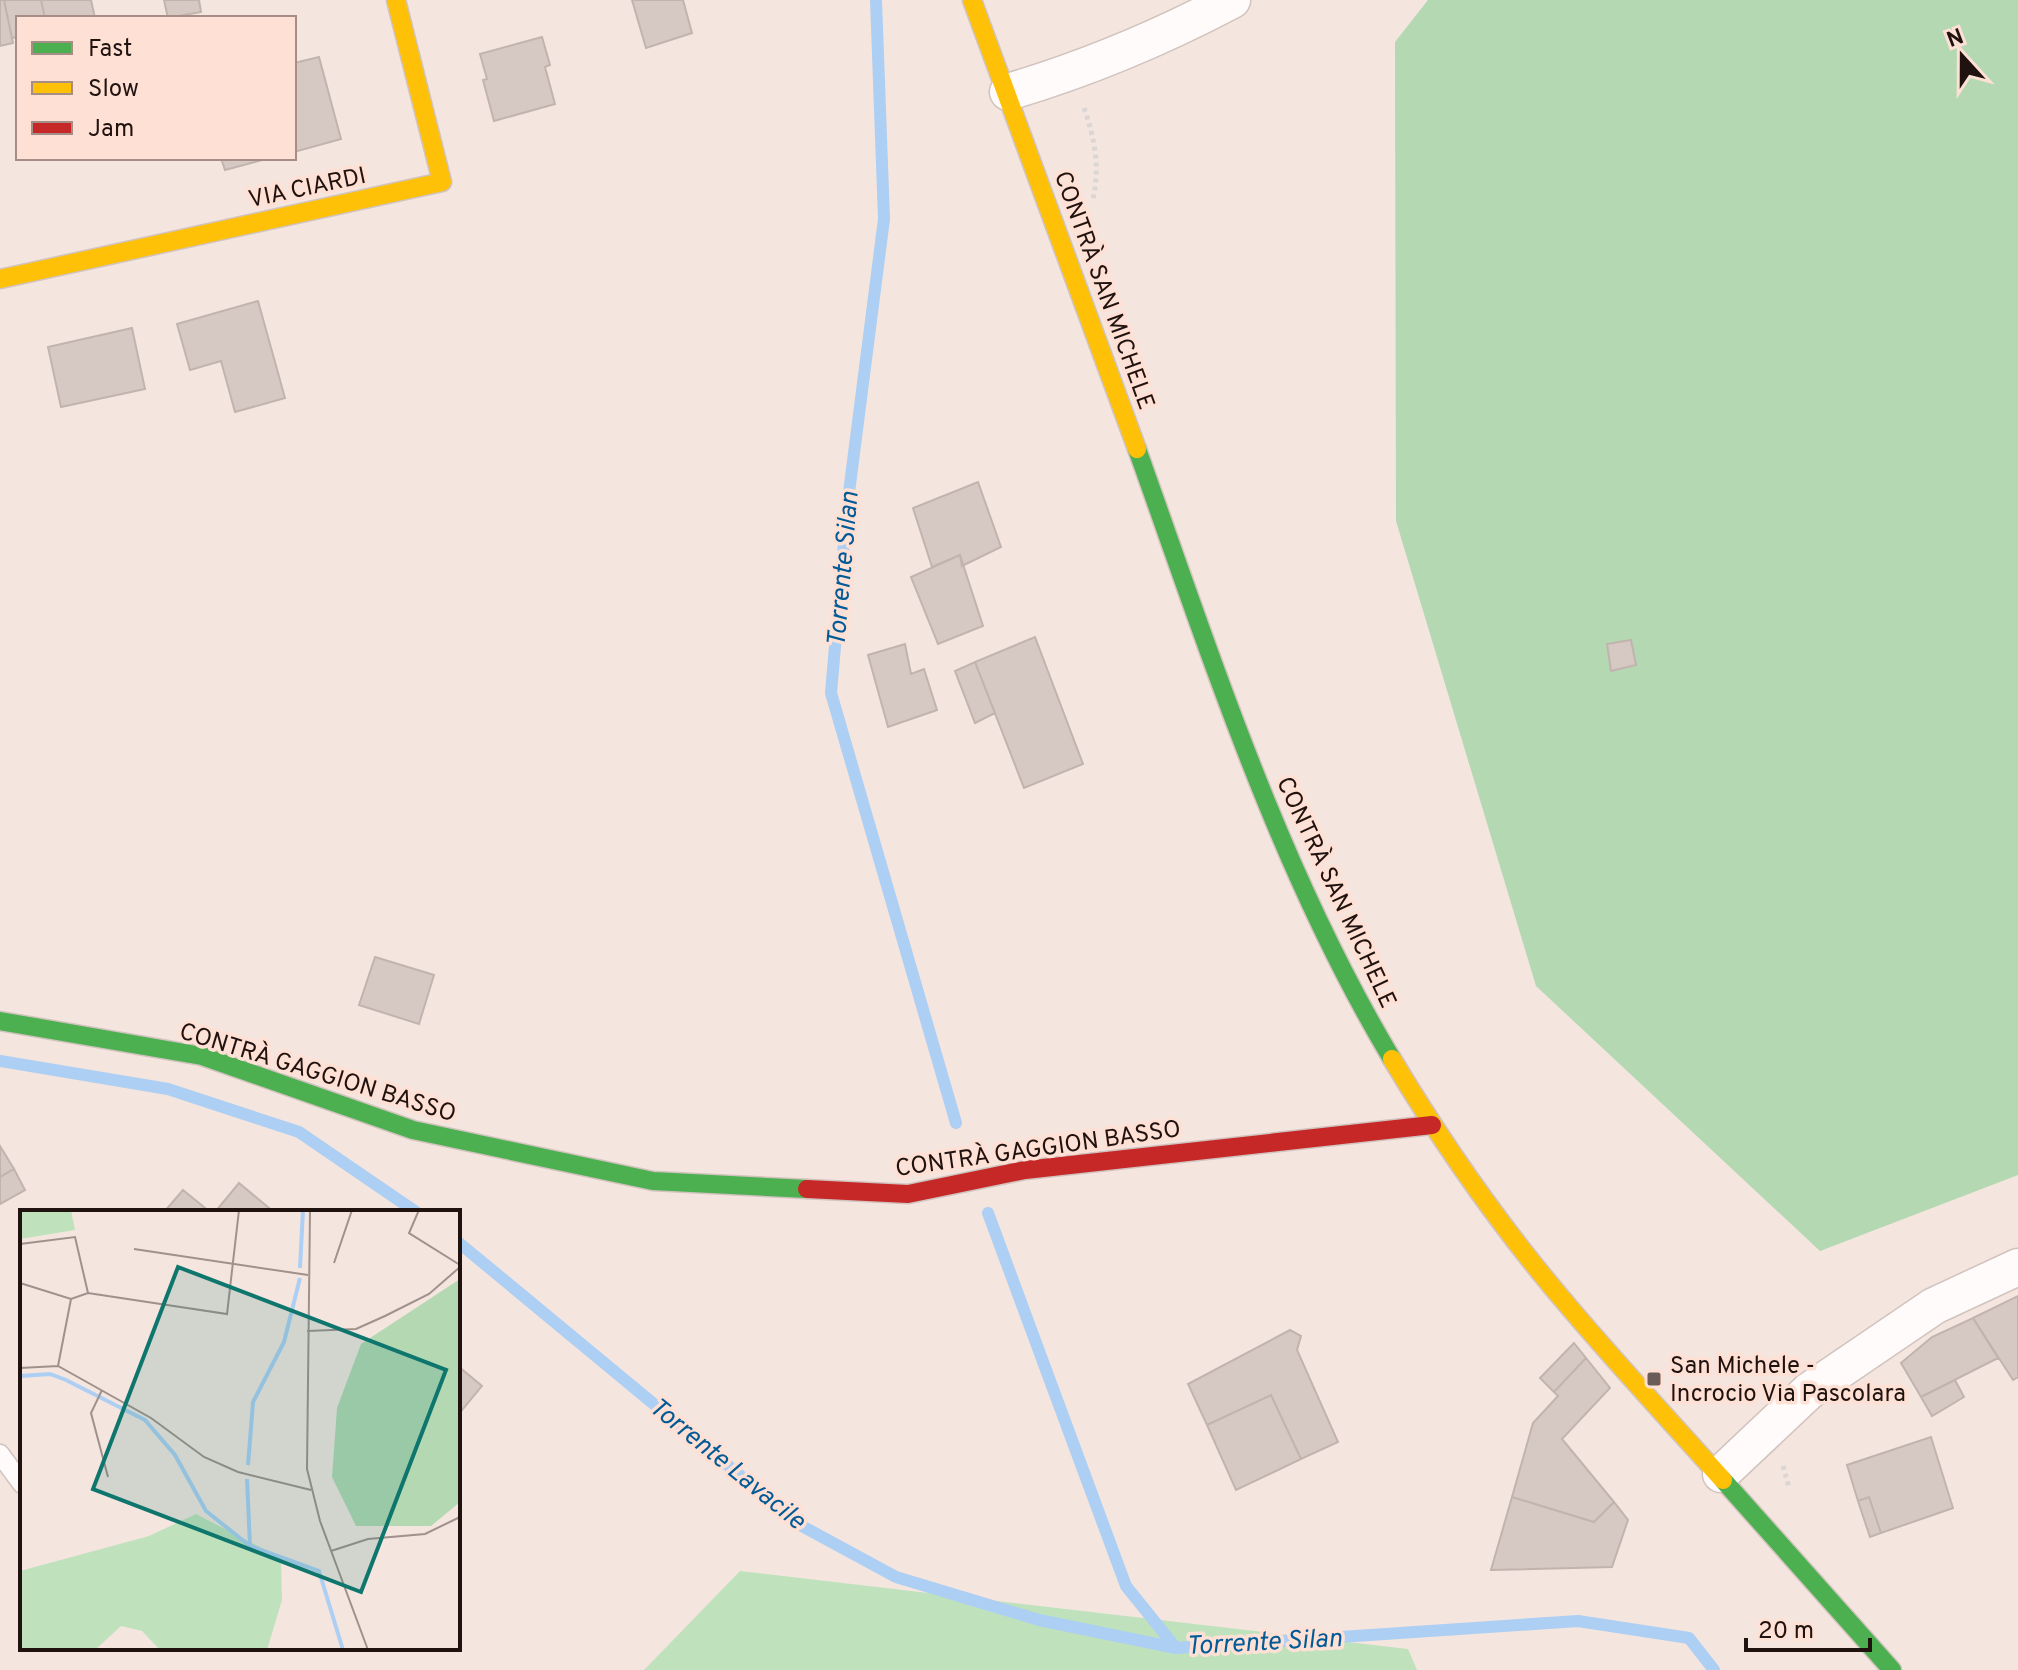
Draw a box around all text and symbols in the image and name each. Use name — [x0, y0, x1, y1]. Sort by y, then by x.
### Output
legend — [16, 16, 296, 160]
north arrow — [1922, 16, 2002, 96]
text: N — [1944, 24, 1968, 55]
text: Fast — [88, 35, 132, 65]
text: Slow — [88, 75, 139, 105]
text: Jam — [88, 115, 134, 145]
street label: VIA CIARDI — [246, 162, 369, 216]
street label: CONTRÀ SAN MICHELE — [1046, 167, 1162, 414]
water label: Torrente Silan — [821, 490, 868, 648]
street label: CONTRÀ SAN MICHELE — [1268, 772, 1404, 1013]
street label: CONTRÀ GAGGION BASSO — [175, 1016, 460, 1130]
street label: CONTRÀ GAGGION BASSO — [893, 1113, 1183, 1185]
inset map — [20, 1210, 460, 1650]
place label: San Michele - Incrocio Via Pascolara — [1670, 1352, 1906, 1410]
marker: San Michele - Incrocio Via Pascolara — [1645, 1370, 1663, 1388]
water label: Torrente Lavacile — [641, 1392, 812, 1539]
scale bar — [1746, 1602, 1870, 1652]
text: 20 m — [1758, 1617, 1814, 1647]
water label: Torrente Silan — [1185, 1623, 1343, 1664]

